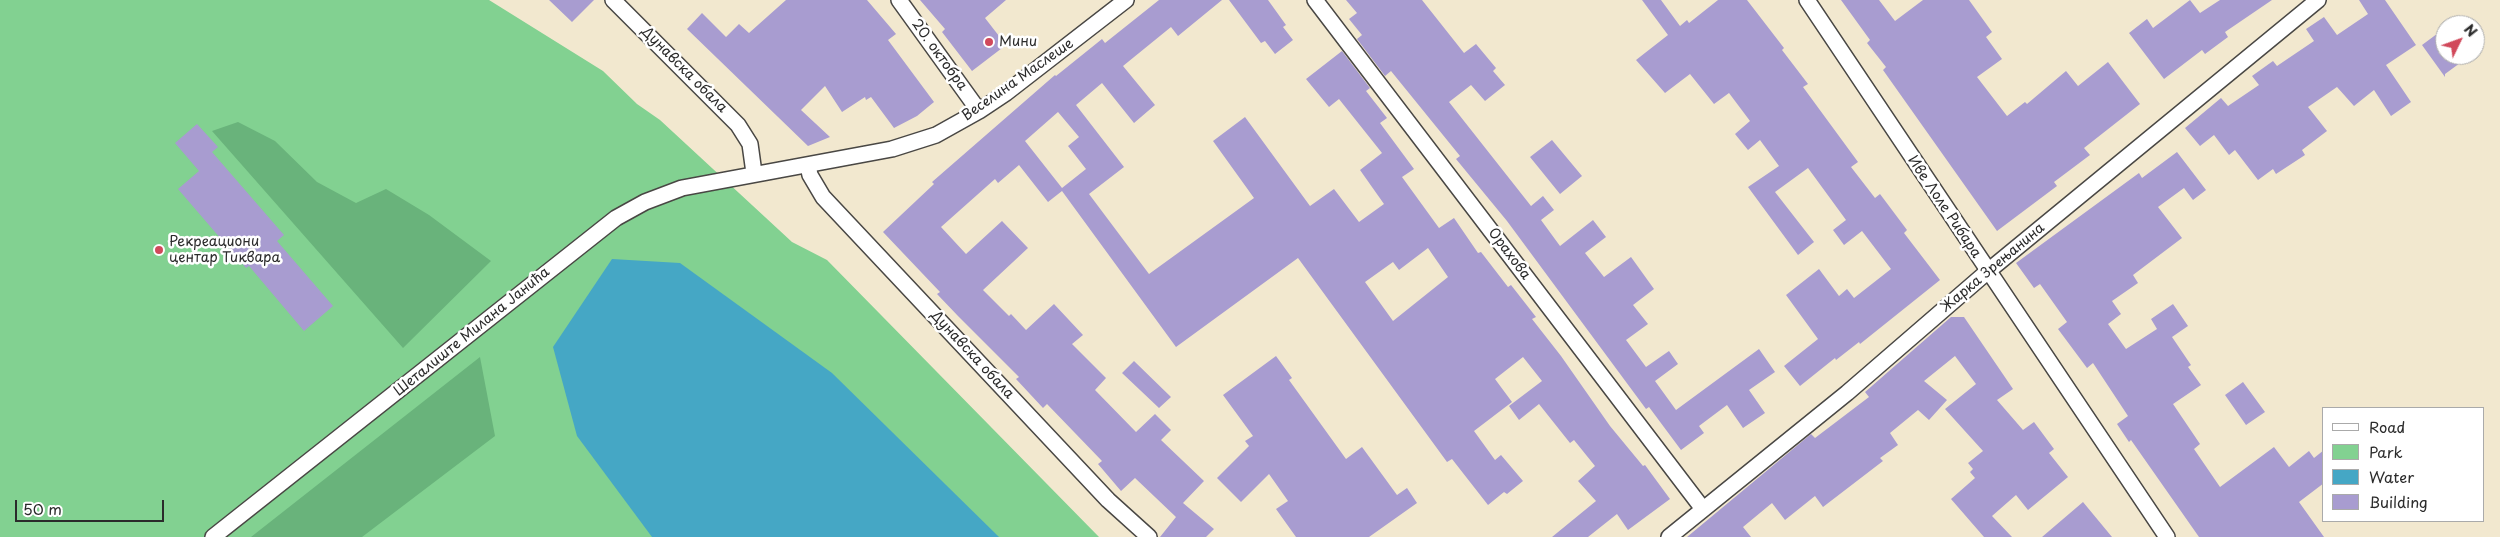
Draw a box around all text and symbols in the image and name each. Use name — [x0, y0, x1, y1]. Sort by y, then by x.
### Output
north arrow — [2435, 15, 2485, 65]
street label: 20. октобра — [907, 16, 971, 94]
text: N — [2459, 19, 2482, 41]
street label: Дунавска обала — [638, 24, 730, 116]
place label: Мини — [999, 34, 1037, 50]
street label: Веселина Маслеше — [959, 35, 1077, 125]
marker: Мини — [983, 36, 995, 48]
street label: Иве Лоле Рибара — [1904, 153, 1984, 261]
street label: Жарка Зрењанина — [1938, 220, 2048, 316]
street label: Орахова — [1484, 225, 1534, 283]
place label: Рекреациони центар Тиквара — [169, 234, 280, 266]
marker: Рекреациони центар Тиквара — [153, 244, 165, 256]
street label: Шеталиште Милана Јанића — [391, 264, 553, 400]
street label: Дунавска обала — [927, 307, 1017, 403]
legend — [2322, 407, 2485, 522]
text: Road — [2369, 415, 2405, 438]
text: Park — [2369, 440, 2403, 463]
text: Water — [2369, 465, 2414, 488]
scale bar — [18, 490, 166, 522]
text: Building — [2369, 490, 2428, 513]
text: 50 m — [23, 497, 62, 520]

